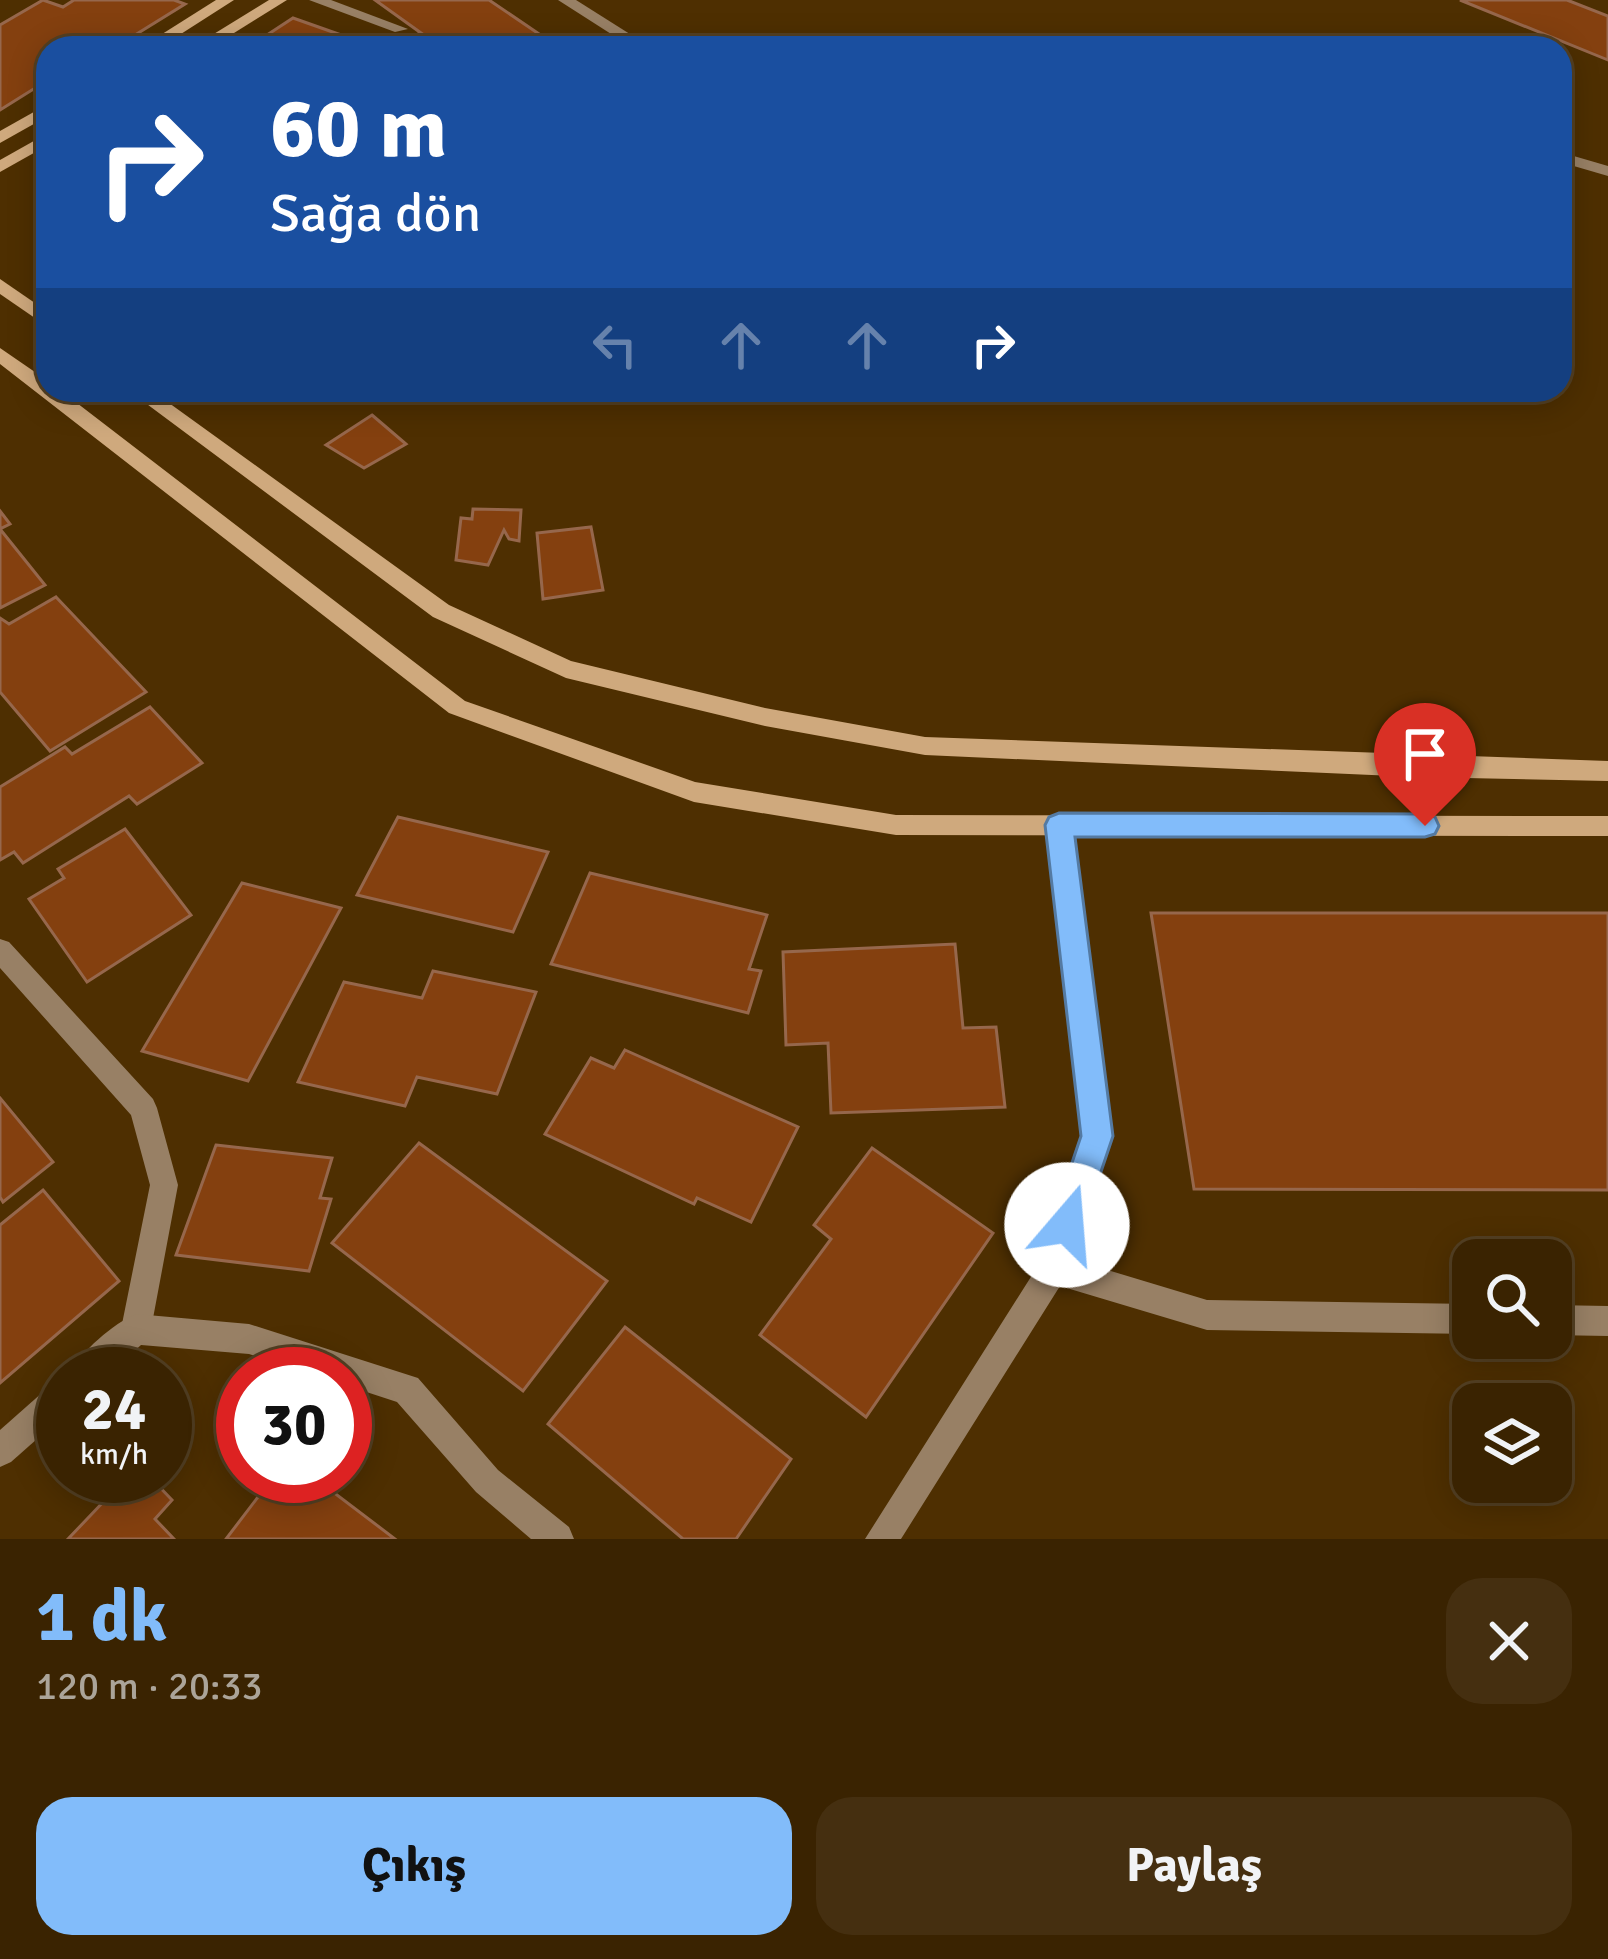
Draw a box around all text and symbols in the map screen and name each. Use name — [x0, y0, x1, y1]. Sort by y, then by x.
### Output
text: 60 m — [270, 77, 447, 181]
icon: right — [72, 84, 228, 240]
text: Sağa dön — [270, 180, 481, 247]
icon: left — [582, 312, 648, 378]
icon: ahead — [708, 312, 774, 378]
icon: ahead — [834, 312, 900, 378]
icon: right — [960, 312, 1026, 378]
pin — [1374, 703, 1476, 826]
icon: arrive — [1392, 721, 1458, 787]
position arrow — [1004, 1162, 1130, 1288]
map controls — [1452, 1239, 1572, 1503]
button: search — [1452, 1239, 1572, 1359]
speed limit sign: 30 — [216, 1347, 372, 1503]
text: 24 — [82, 1373, 146, 1447]
button: layers — [1452, 1383, 1572, 1503]
text: km/h — [80, 1436, 148, 1473]
text: 1 dk — [36, 1572, 167, 1661]
button: close — [1446, 1578, 1572, 1704]
text: 120 m · 20:33 — [36, 1662, 263, 1710]
button: Çıkış — [36, 1797, 792, 1935]
button: Paylaş — [816, 1797, 1572, 1935]

